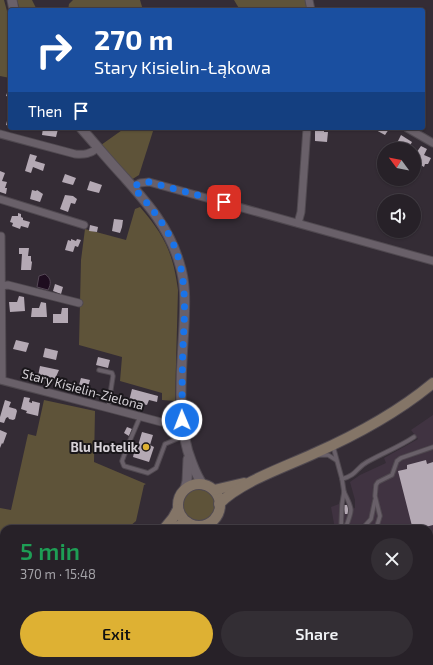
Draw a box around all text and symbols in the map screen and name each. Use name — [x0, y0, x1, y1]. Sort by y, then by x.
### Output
text: 270 m — [94, 22, 173, 56]
icon: right — [28, 24, 80, 76]
text: Stary Kisielin-Łąkowa — [94, 56, 271, 78]
icon: arrive — [70, 100, 92, 122]
text: Then — [28, 102, 62, 120]
north arrow — [377, 142, 421, 186]
map controls — [377, 142, 421, 238]
pin — [207, 185, 241, 219]
icon: arrive — [213, 191, 235, 213]
button: sound — [377, 194, 421, 238]
street label: Stary Kisielin-Zielona — [20, 365, 146, 413]
position arrow — [161, 399, 203, 441]
place label: Blu Hotelik — [70, 439, 139, 455]
marker: Blu Hotelik — [141, 442, 151, 452]
text: 5 min — [20, 536, 80, 565]
button: close — [371, 538, 413, 580]
text: 370 m · 15:48 — [20, 566, 96, 582]
button: Exit — [20, 611, 213, 657]
button: Share — [221, 611, 413, 657]

